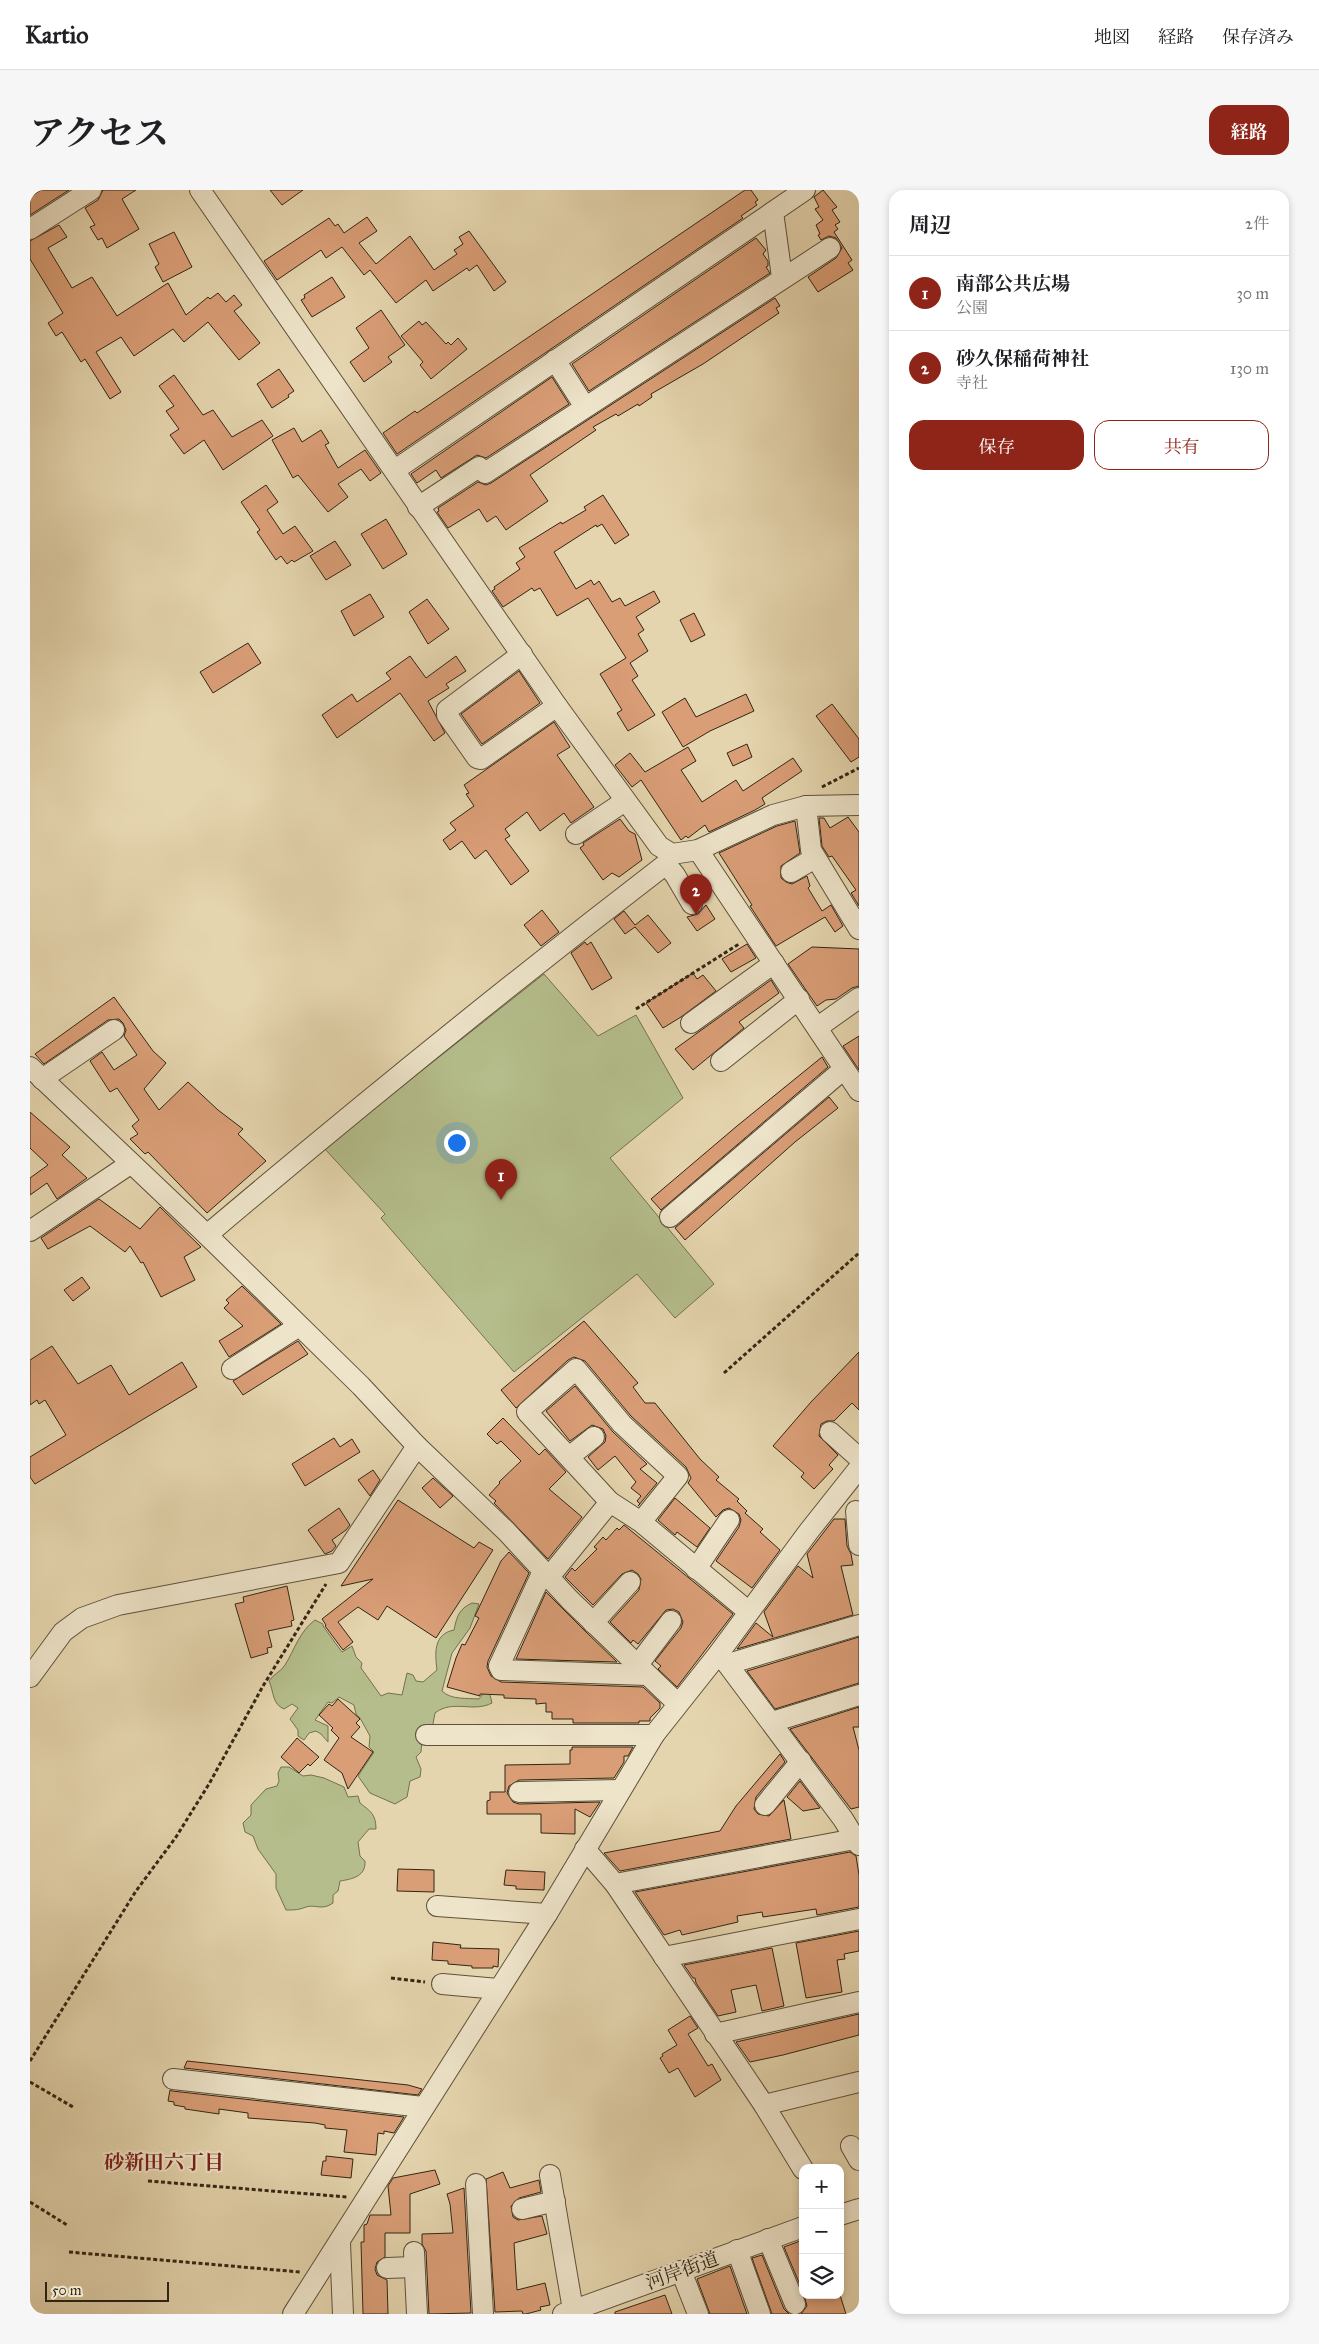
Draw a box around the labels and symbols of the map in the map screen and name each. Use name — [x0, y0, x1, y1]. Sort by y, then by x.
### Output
pin: 2 — [680, 874, 712, 915]
your location — [444, 1130, 470, 1156]
pin: 1 — [485, 1159, 517, 1200]
district label: 砂新田六丁目 — [104, 2150, 224, 2174]
street label: 河岸街道 — [643, 2247, 722, 2294]
scale bar — [45, 2279, 169, 2302]

